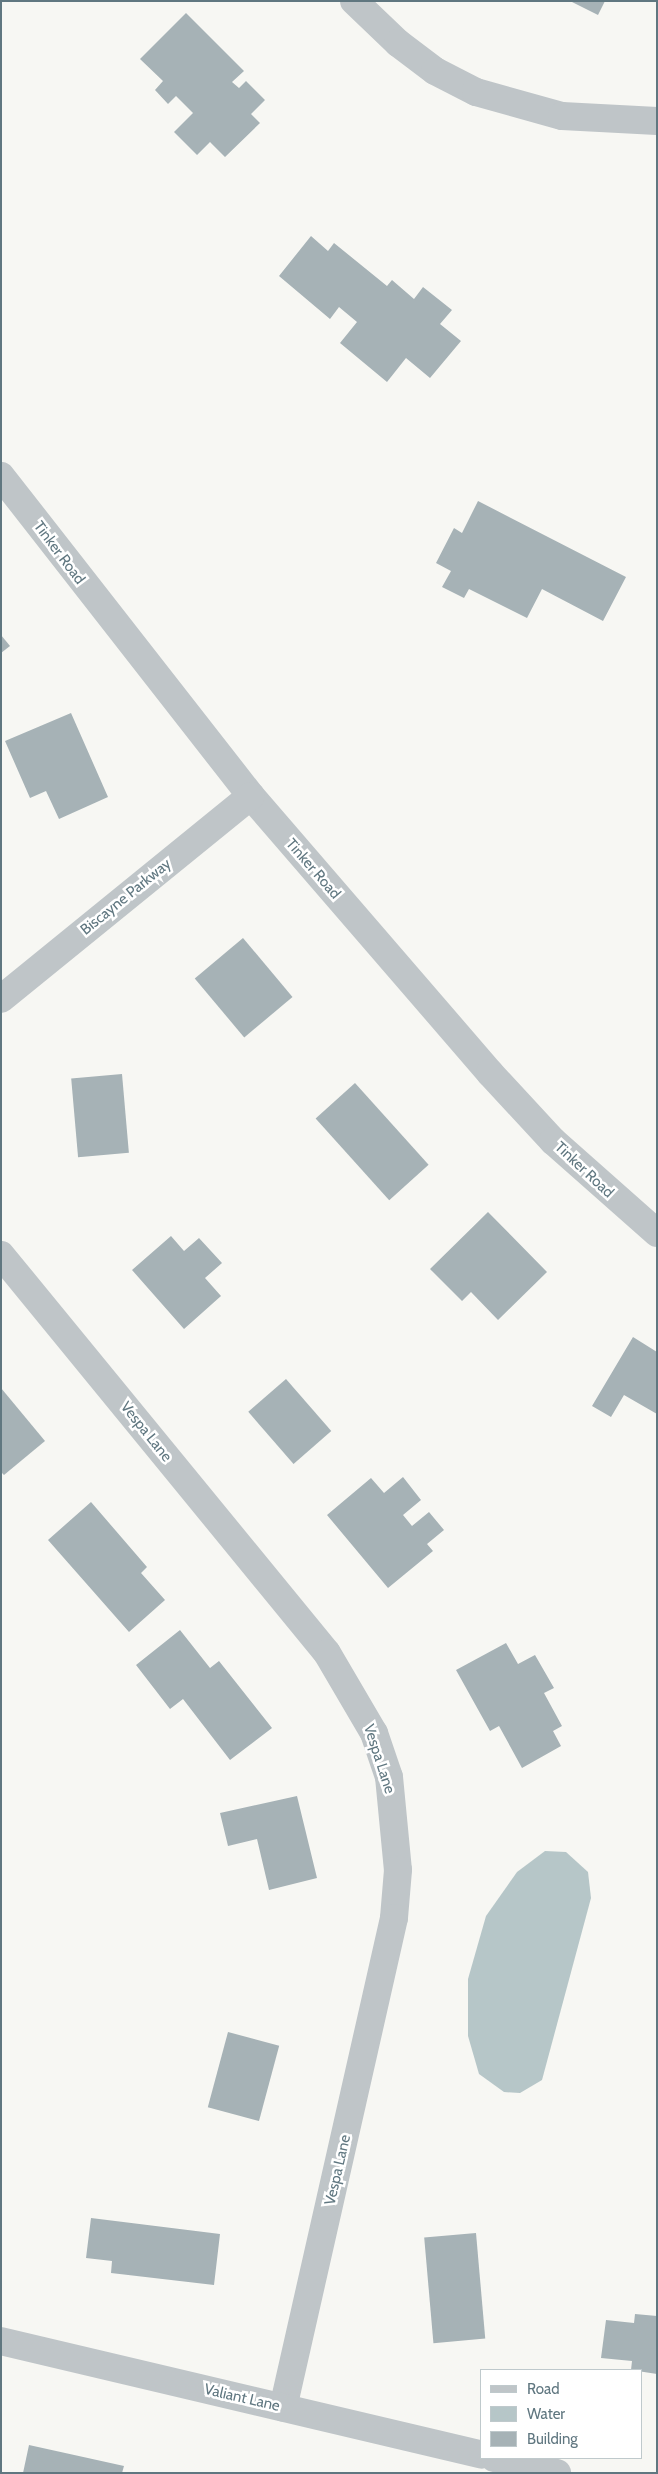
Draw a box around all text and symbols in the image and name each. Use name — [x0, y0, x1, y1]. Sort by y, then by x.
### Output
street label: Tinker Road — [30, 518, 88, 588]
street label: Tinker Road — [282, 835, 344, 903]
street label: Biscayne Parkway — [77, 855, 175, 939]
street label: Tinker Road — [551, 1138, 617, 1202]
street label: Vespa Lane — [116, 1398, 176, 1466]
street label: Vespa Lane — [359, 1722, 399, 1796]
street label: Vespa Lane — [321, 2133, 355, 2207]
legend — [480, 2369, 643, 2459]
text: Road — [527, 2380, 560, 2398]
street label: Valiant Lane — [202, 2381, 282, 2415]
text: Water — [527, 2405, 565, 2423]
text: Building — [527, 2430, 578, 2448]

